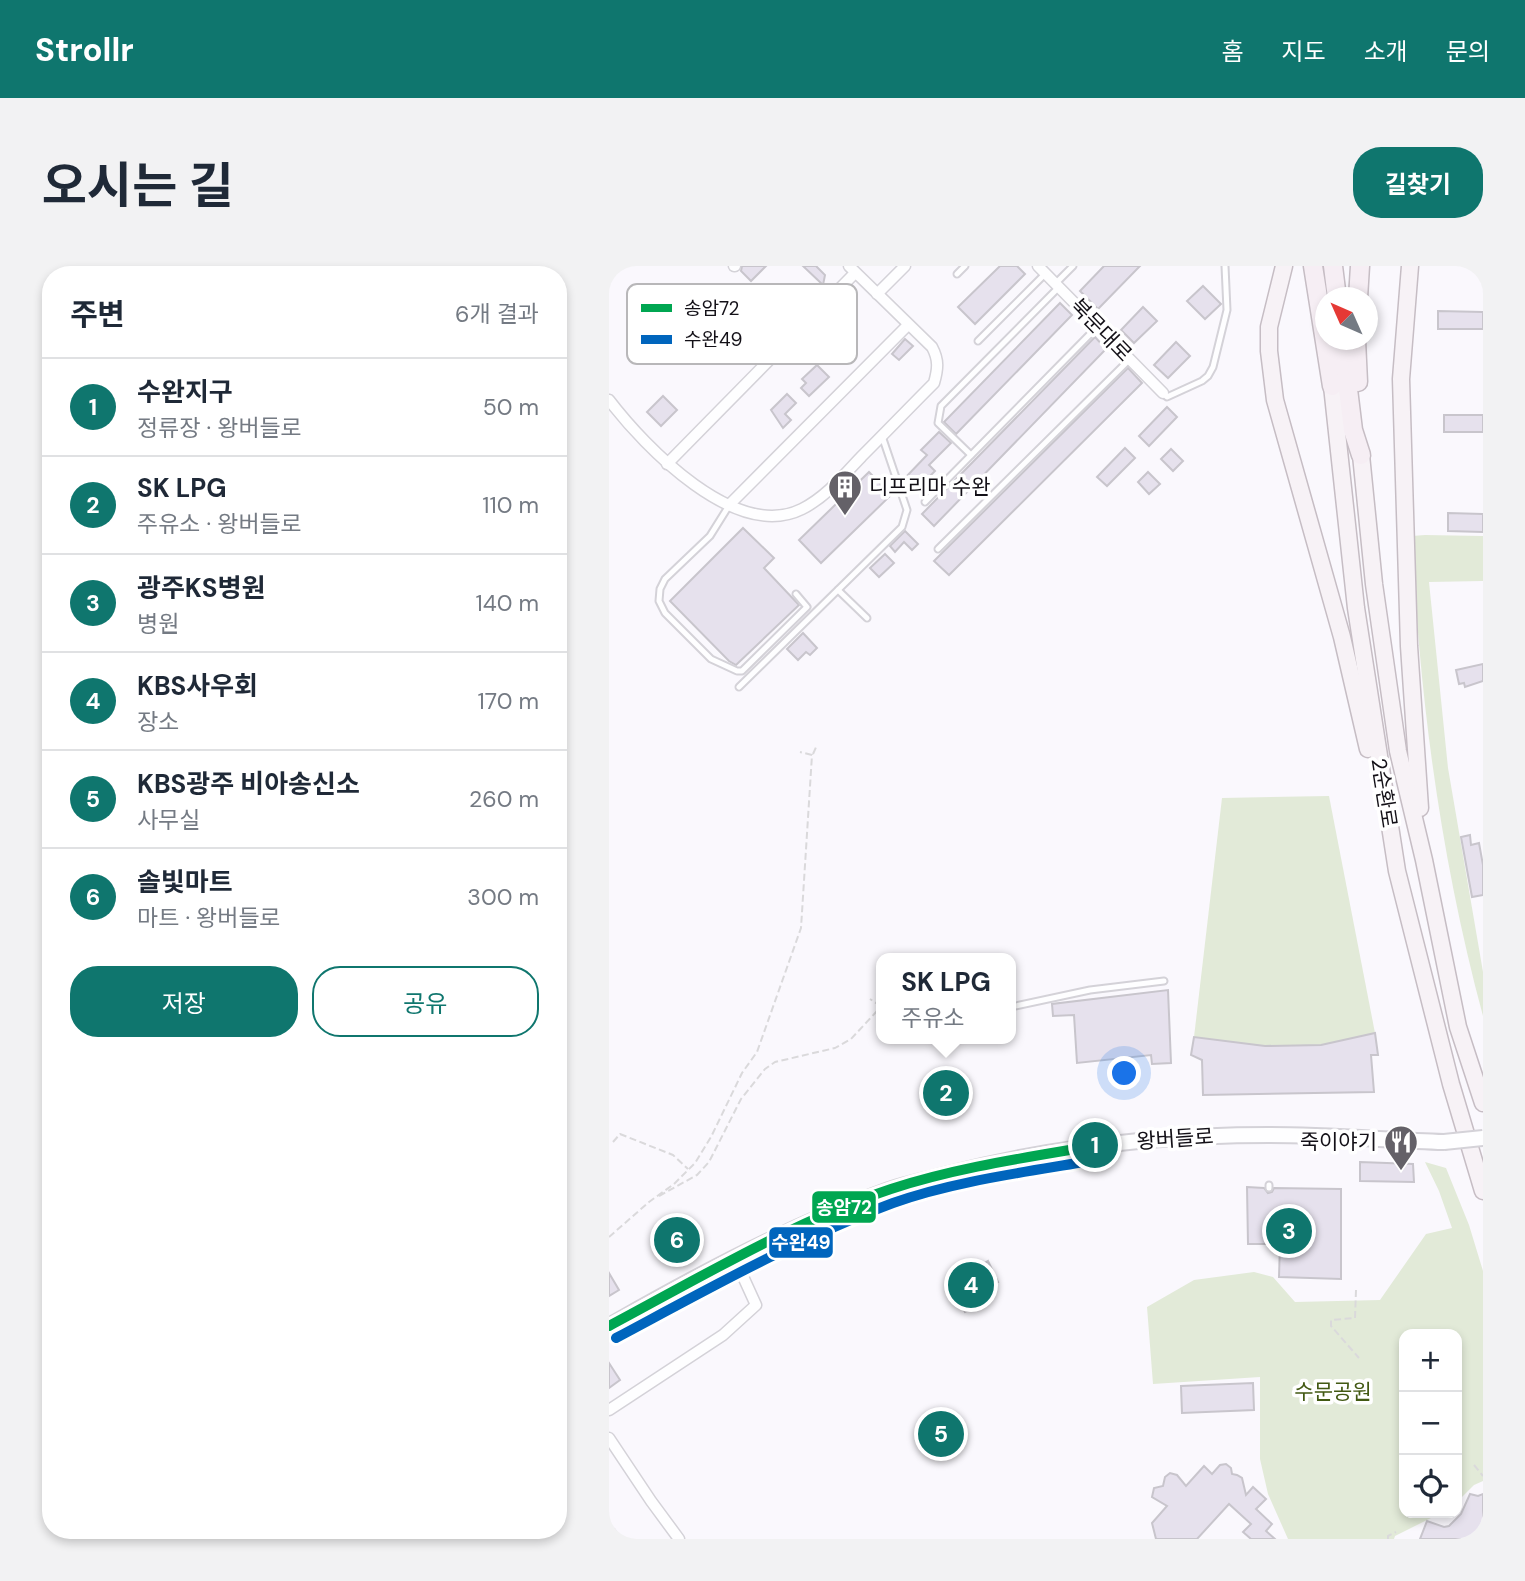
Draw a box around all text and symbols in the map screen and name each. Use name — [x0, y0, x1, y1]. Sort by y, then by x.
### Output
text: Strollr — [35, 28, 134, 71]
text: 홈 — [1221, 36, 1243, 67]
text: 지도 — [1281, 36, 1326, 67]
text: 소개 — [1364, 36, 1408, 67]
text: 문의 — [1446, 36, 1490, 67]
button: 길찾기 — [1353, 147, 1483, 218]
text: 오시는 길 — [42, 154, 234, 218]
legend — [627, 284, 857, 364]
north arrow — [1315, 287, 1378, 350]
street label: 북문대로 — [1064, 292, 1138, 368]
text: 주변 — [70, 295, 125, 334]
text: 송암72 — [684, 296, 740, 321]
text: 6개 결과 — [455, 299, 539, 329]
text: 수완49 — [684, 327, 742, 352]
text: 수완지구 — [137, 375, 233, 409]
text: 1 — [89, 392, 97, 422]
text: 50 m — [483, 392, 539, 422]
text: 정류장 · 왕버들로 — [137, 413, 302, 443]
building icon: 디프리마 수완 — [826, 468, 864, 517]
text: SK LPG — [137, 471, 227, 505]
place label: 디프리마 수완 — [869, 473, 991, 501]
text: 2 — [86, 490, 100, 520]
text: 110 m — [482, 490, 539, 520]
text: 주유소 · 왕버들로 — [137, 509, 302, 539]
text: 광주KS병원 — [137, 571, 265, 605]
text: 3 — [86, 588, 100, 618]
text: 140 m — [476, 588, 539, 618]
text: 병원 — [137, 609, 179, 639]
text: KBS사우회 — [137, 669, 258, 703]
text: 4 — [86, 686, 100, 716]
text: 170 m — [478, 686, 539, 716]
text: 장소 — [137, 707, 179, 737]
street label: 2순환로 — [1365, 756, 1403, 830]
text: KBS광주 비아송신소 — [137, 767, 360, 801]
text: 5 — [86, 784, 100, 814]
text: 260 m — [469, 784, 539, 814]
text: 사무실 — [137, 805, 200, 835]
text: 솔빛마트 — [137, 865, 233, 899]
text: 6 — [86, 882, 100, 912]
text: 300 m — [467, 882, 539, 912]
text: 마트 · 왕버들로 — [137, 903, 281, 933]
popup — [876, 953, 1016, 1044]
text: SK LPG — [901, 965, 991, 999]
button: 저장 — [70, 966, 298, 1037]
button: 공유 — [312, 966, 539, 1037]
text: 주유소 — [901, 1003, 965, 1033]
your location — [1107, 1056, 1141, 1090]
pin: 2 — [923, 1067, 969, 1119]
pin: 1 — [1072, 1119, 1118, 1171]
street label: 왕버들로 — [1135, 1122, 1215, 1156]
restaurant icon: 죽이야기 — [1382, 1123, 1420, 1172]
place label: 죽이야기 — [1300, 1128, 1377, 1156]
line badge: 송암72 — [811, 1190, 877, 1224]
text: 송암72 — [816, 1195, 872, 1220]
pin: 3 — [1266, 1205, 1312, 1257]
pin: 6 — [654, 1214, 700, 1266]
line badge: 수완49 — [768, 1226, 834, 1259]
text: 수완49 — [771, 1230, 831, 1255]
pin: 4 — [948, 1259, 994, 1311]
map controls — [1399, 1329, 1462, 1518]
button: + — [1399, 1329, 1462, 1392]
park label: 수문공원 — [1294, 1378, 1372, 1406]
button: − — [1399, 1392, 1462, 1455]
pin: 5 — [918, 1408, 964, 1460]
button: locate — [1399, 1455, 1462, 1518]

